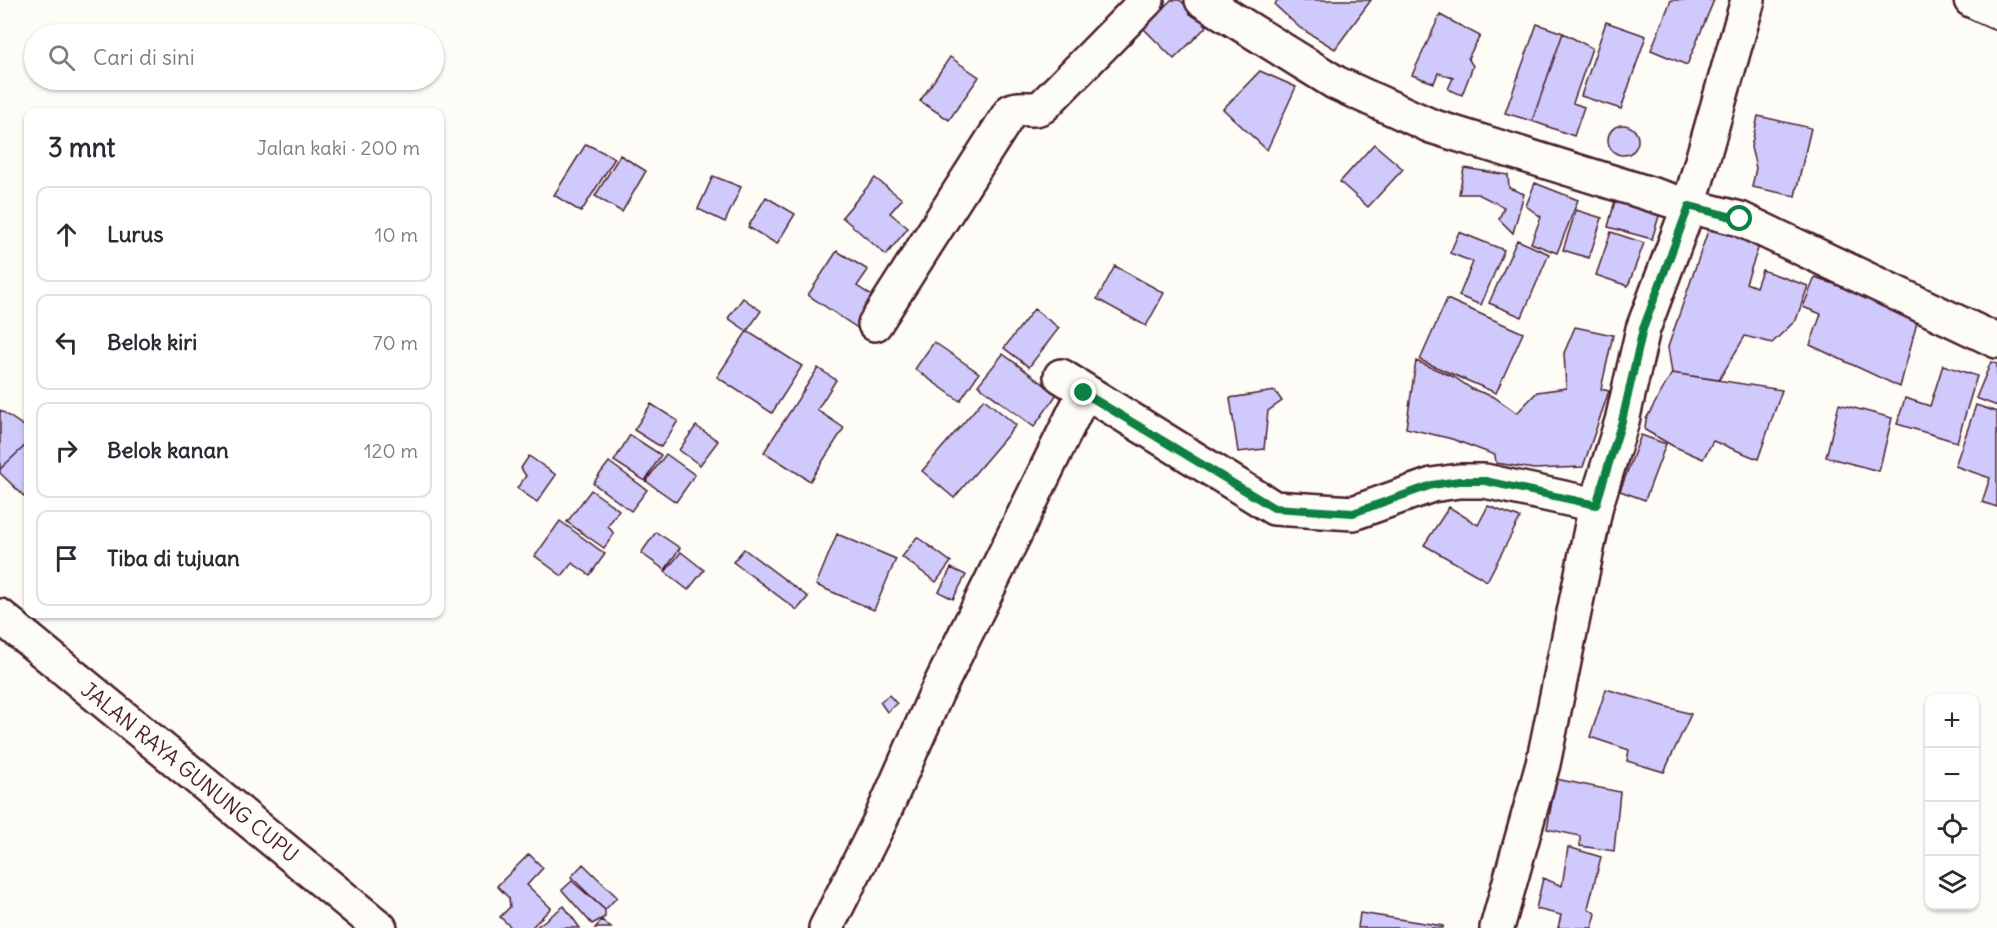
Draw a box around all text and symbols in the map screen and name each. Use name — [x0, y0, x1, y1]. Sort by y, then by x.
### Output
search box — [24, 24, 444, 90]
icon: search — [45, 41, 78, 74]
text: Cari di sini — [93, 43, 195, 71]
text: 3 mnt — [48, 131, 115, 164]
text: Jalan kaki · 200 m — [257, 135, 420, 160]
route start — [1726, 205, 1752, 231]
icon: ahead — [50, 218, 83, 251]
text: Lurus — [107, 220, 163, 248]
text: 10 m — [375, 222, 418, 247]
icon: left — [50, 326, 83, 359]
text: Belok kiri — [107, 328, 197, 356]
text: 70 m — [373, 330, 418, 355]
route end — [1070, 379, 1096, 405]
icon: right — [50, 434, 83, 467]
text: Belok kanan — [107, 436, 229, 464]
text: 120 m — [364, 438, 418, 463]
icon: arrive — [50, 542, 83, 575]
text: Tiba di tujuan — [107, 544, 240, 572]
street label: JALAN RAYA GUNUNG CUPU — [76, 676, 304, 868]
map controls — [1925, 694, 1979, 910]
button: + — [1925, 694, 1979, 748]
button: − — [1925, 748, 1979, 802]
button: locate — [1925, 802, 1979, 856]
button: layers — [1925, 856, 1979, 910]

